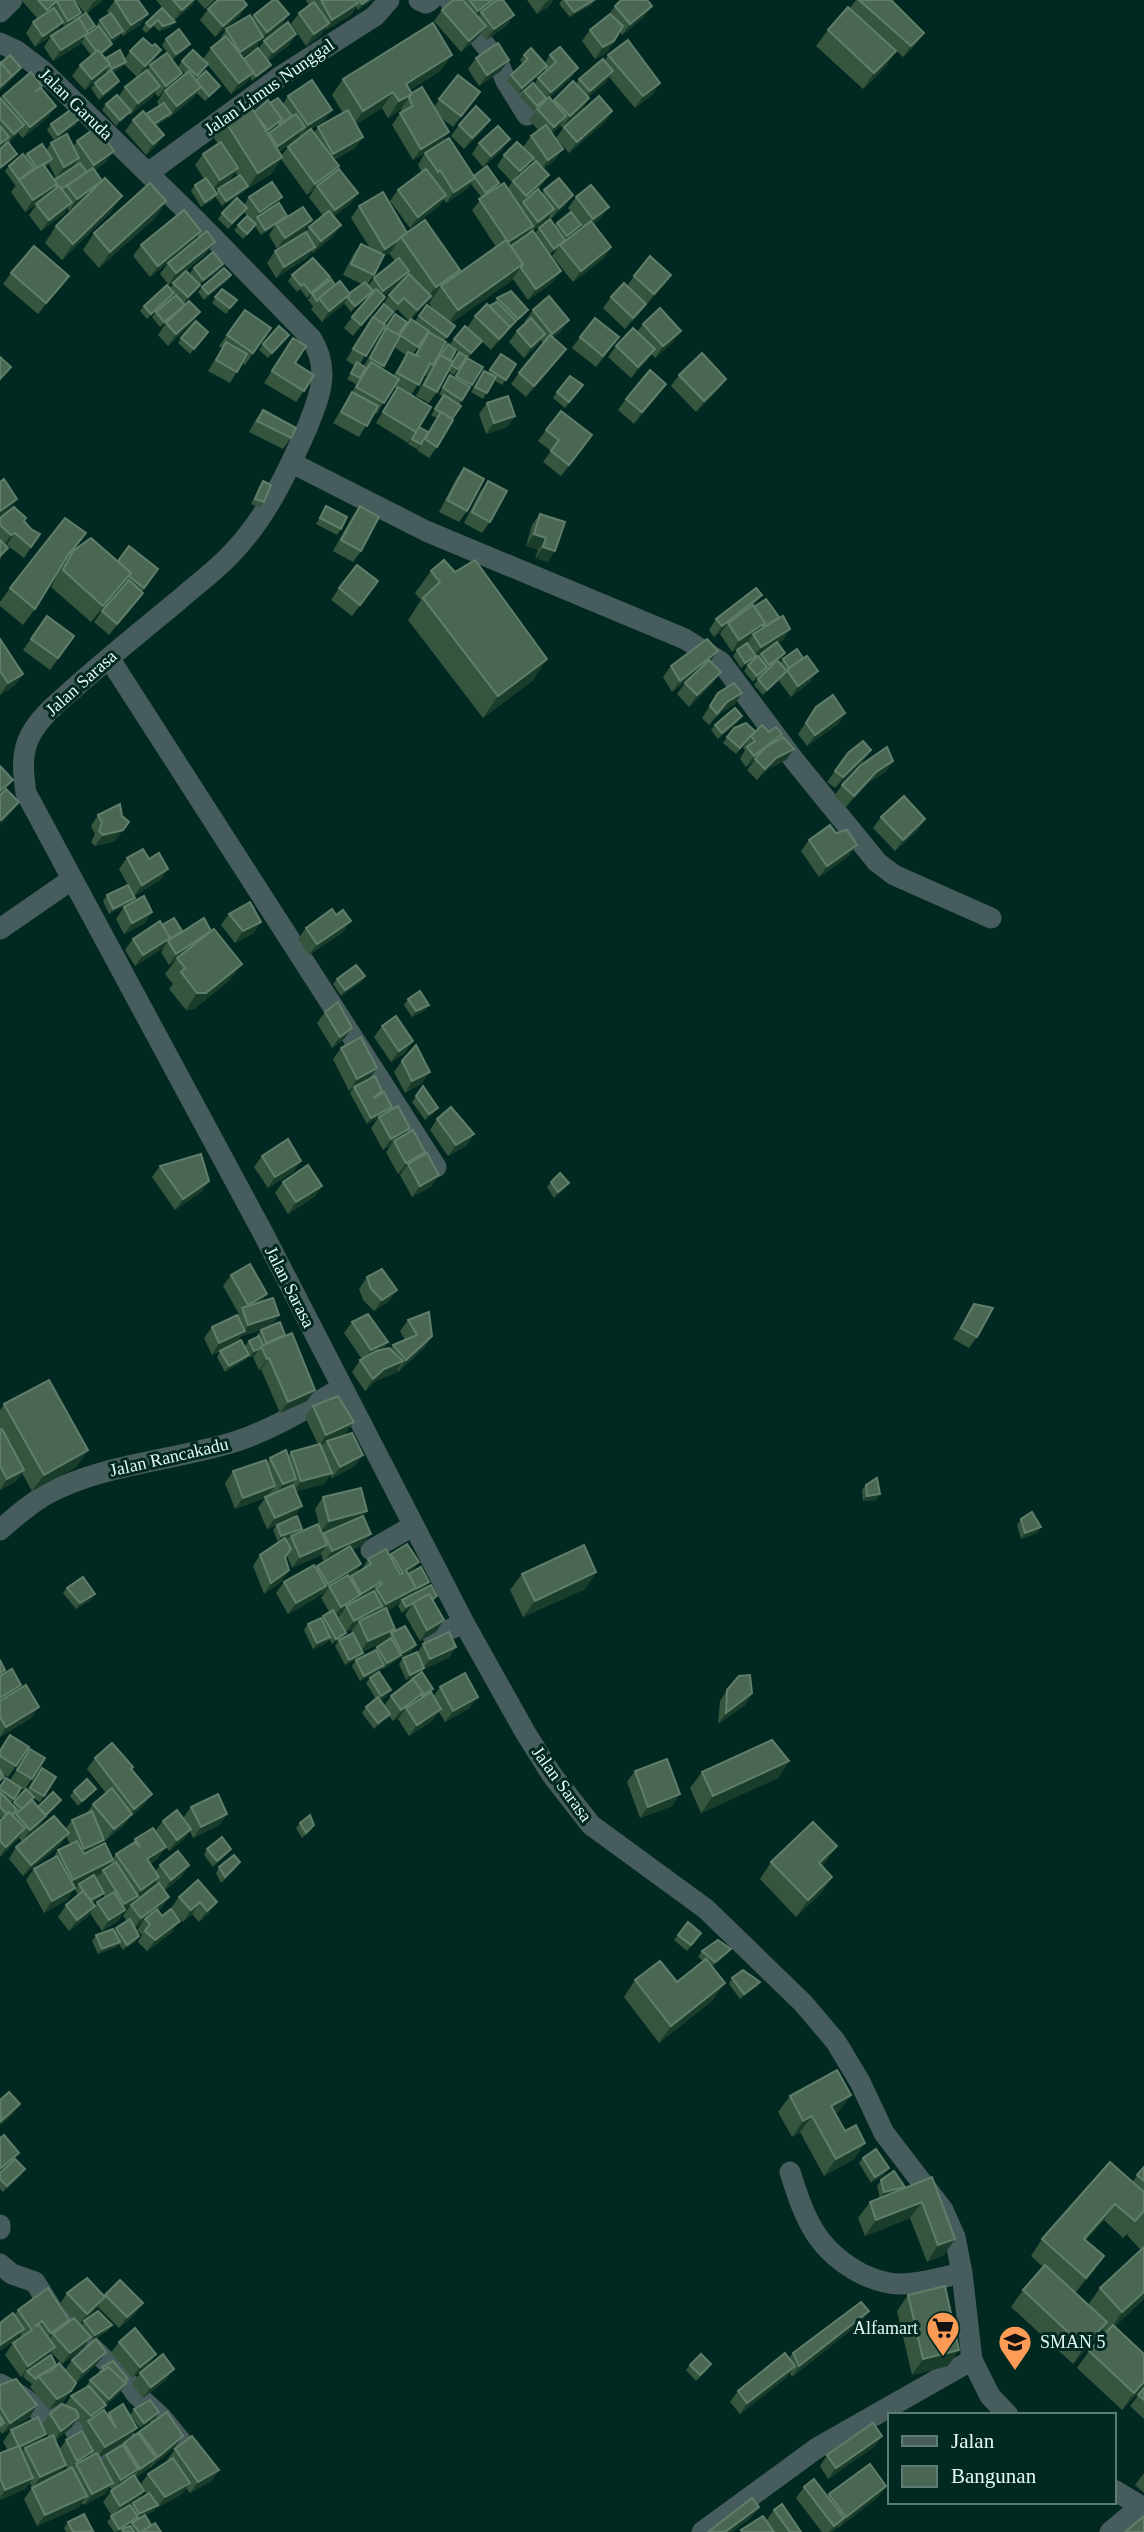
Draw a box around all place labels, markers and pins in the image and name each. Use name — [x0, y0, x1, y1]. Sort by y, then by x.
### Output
supermarket icon: Alfamart — [924, 2309, 962, 2358]
place label: Alfamart — [853, 2318, 918, 2338]
school or university icon: SMAN 5 — [996, 2323, 1034, 2372]
place label: SMAN 5 — [1040, 2332, 1106, 2352]

